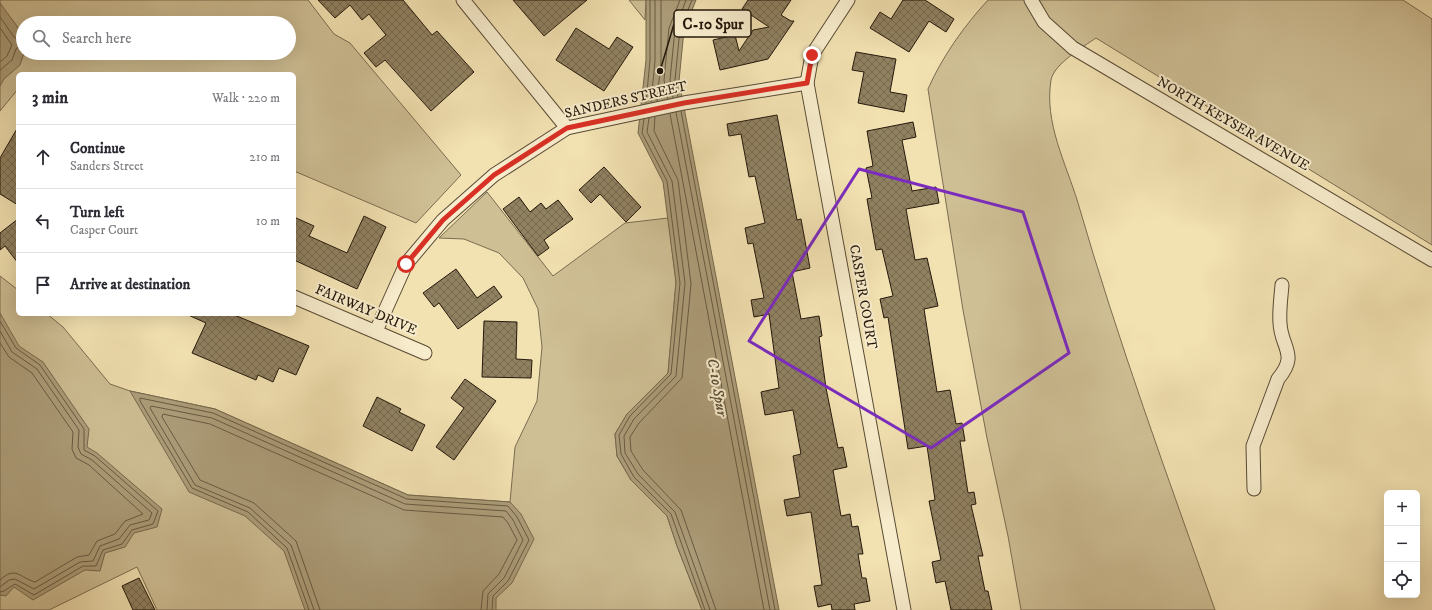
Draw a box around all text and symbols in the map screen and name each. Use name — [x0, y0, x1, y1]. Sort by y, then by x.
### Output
callout: C-10 Spur — [674, 10, 751, 37]
text: C-10 Spur — [682, 15, 744, 34]
search box — [16, 16, 296, 60]
icon: search — [30, 27, 52, 49]
text: Search here — [62, 29, 131, 48]
route end — [803, 46, 821, 64]
street label: NORTH KEYSER AVENUE — [1153, 73, 1313, 175]
street label: SANDERS STREET — [563, 77, 689, 123]
text: 3 min — [32, 87, 68, 109]
text: Walk · 220 m — [212, 90, 280, 106]
text: Continue — [70, 139, 125, 158]
icon: ahead — [32, 146, 54, 168]
text: 210 m — [249, 149, 280, 165]
text: Sanders Street — [70, 158, 144, 174]
text: Turn left — [70, 203, 124, 222]
icon: left — [32, 210, 54, 232]
text: 10 m — [256, 213, 280, 229]
text: Casper Court — [70, 222, 138, 238]
street label: CASPER COURT — [845, 243, 881, 351]
route start — [397, 255, 415, 273]
icon: arrive — [32, 274, 54, 296]
text: Arrive at destination — [70, 275, 190, 294]
street label: FAIRWAY DRIVE — [312, 280, 420, 340]
water label: C-10 Spur — [703, 356, 732, 419]
map controls — [1384, 490, 1420, 598]
button: + — [1384, 490, 1420, 526]
button: − — [1384, 526, 1420, 562]
button: locate — [1384, 562, 1420, 598]

